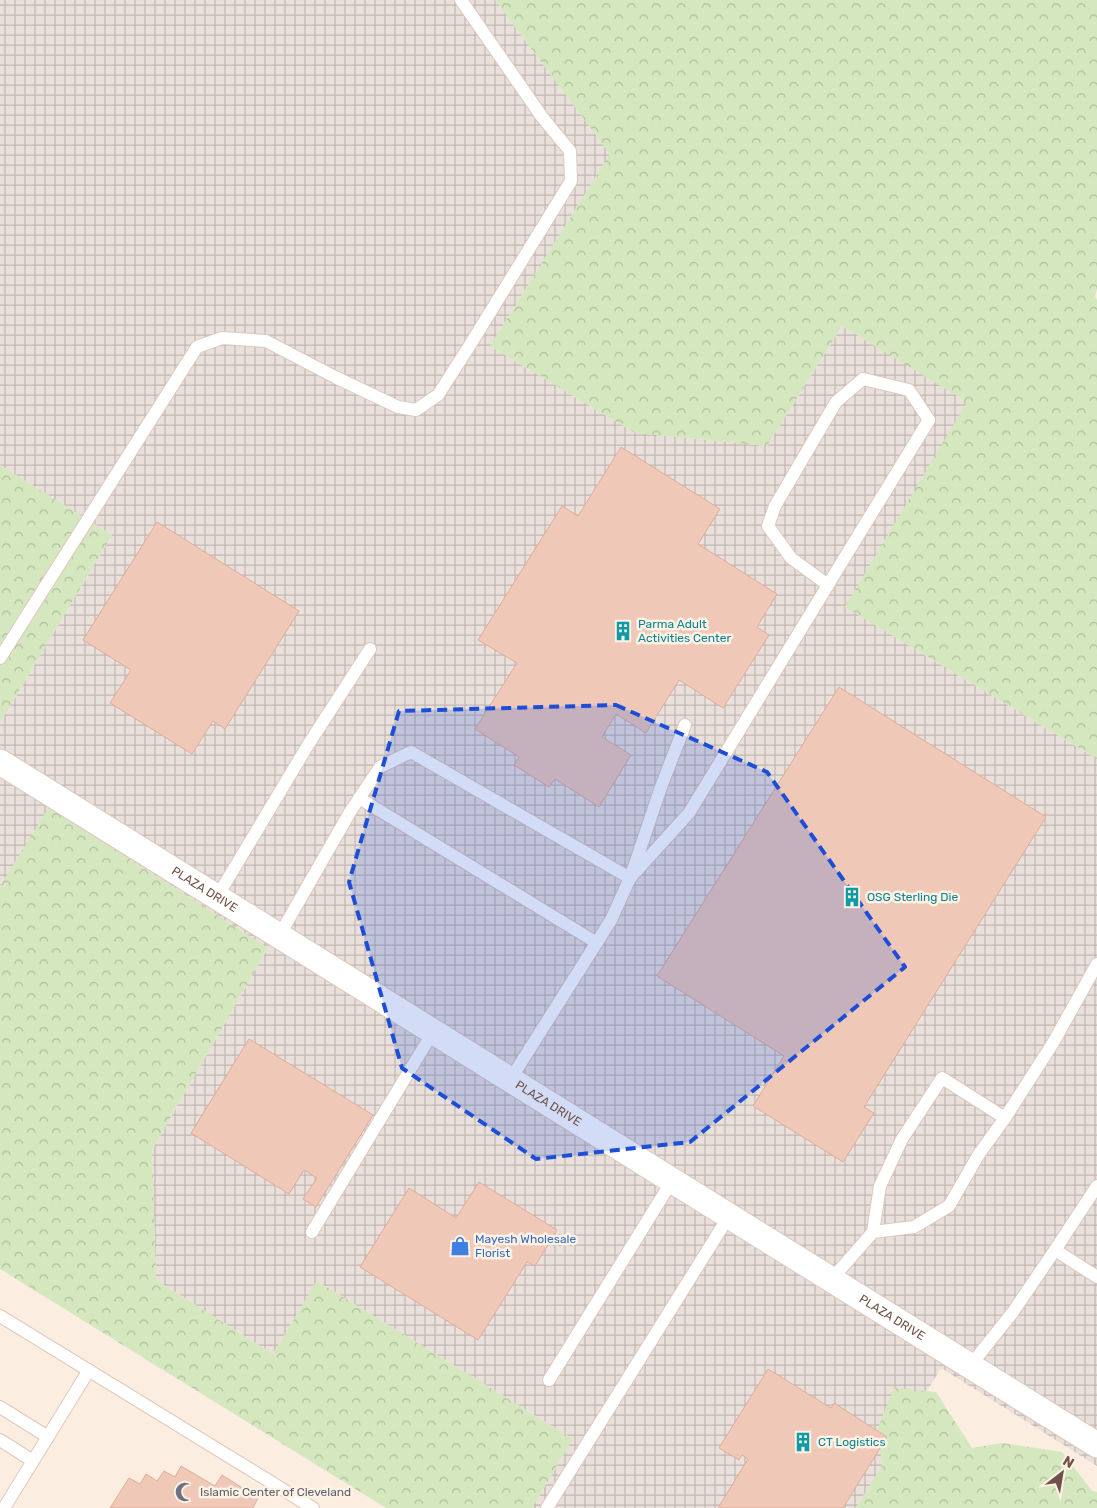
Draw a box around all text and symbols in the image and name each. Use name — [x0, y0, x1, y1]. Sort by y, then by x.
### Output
place label: Parma Adult Activities Center — [638, 617, 731, 645]
building icon: Parma Adult Activities Center — [612, 620, 634, 642]
street label: PLAZA DRIVE — [169, 864, 240, 915]
building icon: OSG Sterling Die — [841, 886, 863, 908]
place label: OSG Sterling Die — [867, 890, 959, 904]
street label: PLAZA DRIVE — [513, 1078, 584, 1129]
place label: Mayesh Wholesale Florist — [475, 1232, 576, 1260]
shop icon: Mayesh Wholesale Florist — [449, 1235, 471, 1257]
street label: PLAZA DRIVE — [857, 1292, 928, 1343]
building icon: CT Logistics — [792, 1431, 814, 1453]
place label: CT Logistics — [818, 1435, 886, 1449]
north arrow — [1037, 1448, 1087, 1498]
text: N — [1060, 1452, 1077, 1472]
mosque icon: Islamic Center of Cleveland — [174, 1481, 196, 1503]
place label: Islamic Center of Cleveland — [200, 1485, 351, 1499]

